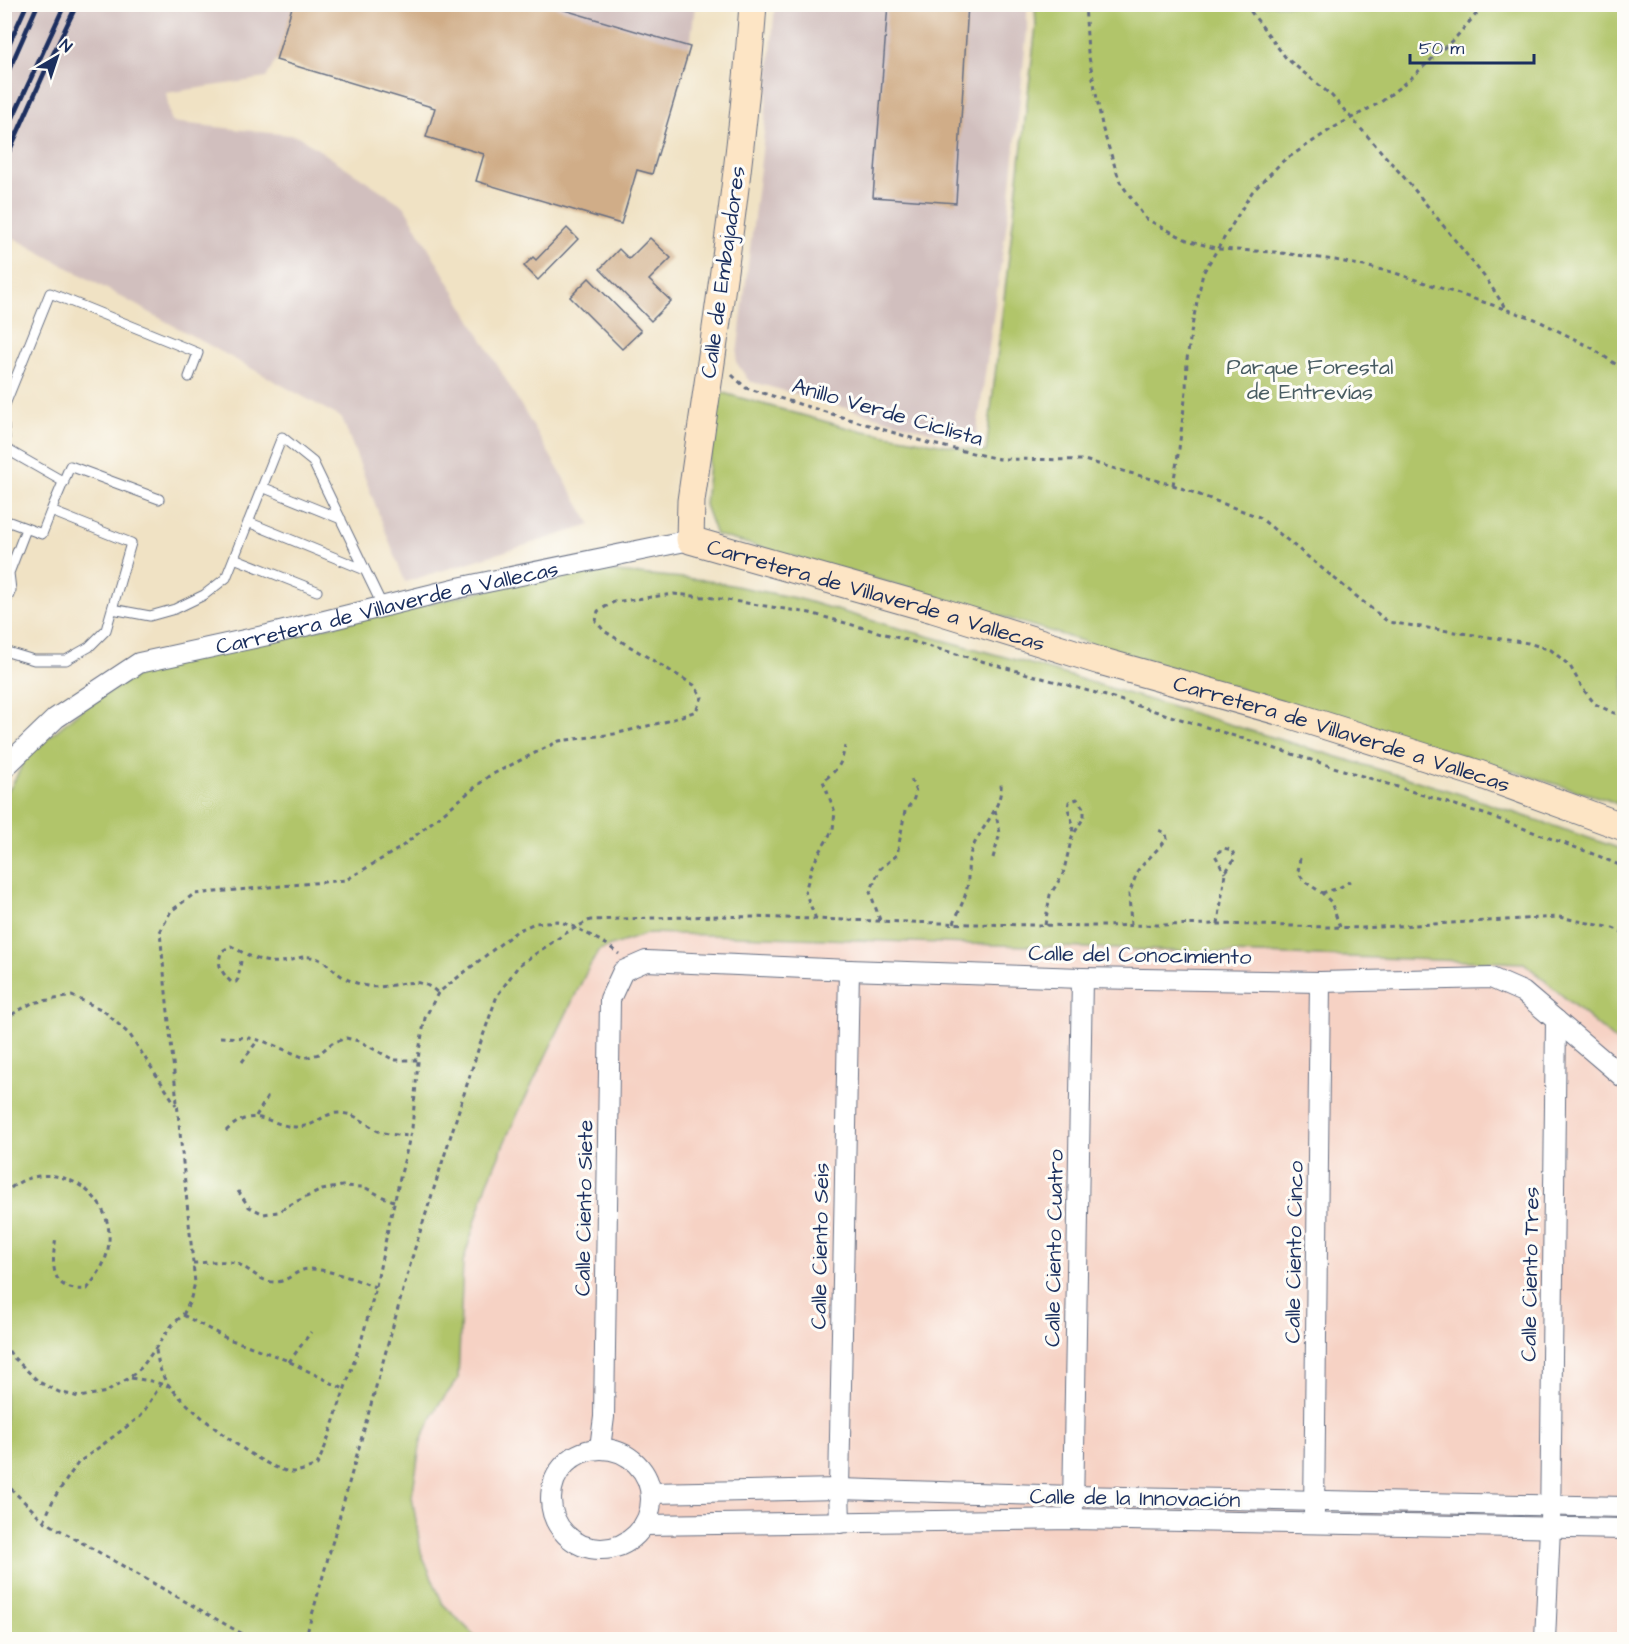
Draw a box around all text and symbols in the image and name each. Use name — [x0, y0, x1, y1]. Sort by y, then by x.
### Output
north arrow — [27, 27, 87, 87]
scale bar — [1410, 27, 1534, 65]
text: N — [55, 34, 77, 58]
text: 50 m — [1419, 36, 1464, 61]
street label: Calle de Embajadores — [693, 164, 754, 380]
park label: Parque Forestal de Entrevías — [1227, 352, 1393, 408]
street label: Anillo Verde Ciclista — [789, 370, 987, 455]
street label: Carretera de Villaverde a Vallecas — [703, 532, 1049, 660]
street label: Carretera de Villaverde a Vallecas — [213, 554, 561, 663]
street label: Carretera de Villaverde a Vallecas — [1170, 668, 1514, 801]
street label: Calle del Conocimiento — [1028, 938, 1252, 973]
street label: Calle Ciento Siete — [567, 1119, 602, 1297]
street label: Calle Ciento Cuatro — [1037, 1148, 1072, 1347]
street label: Calle Ciento Cinco — [1277, 1160, 1312, 1344]
street label: Calle Ciento Seis — [804, 1162, 837, 1330]
street label: Calle Ciento Tres — [1513, 1186, 1548, 1362]
street label: Calle de la Innovación — [1029, 1481, 1241, 1516]

